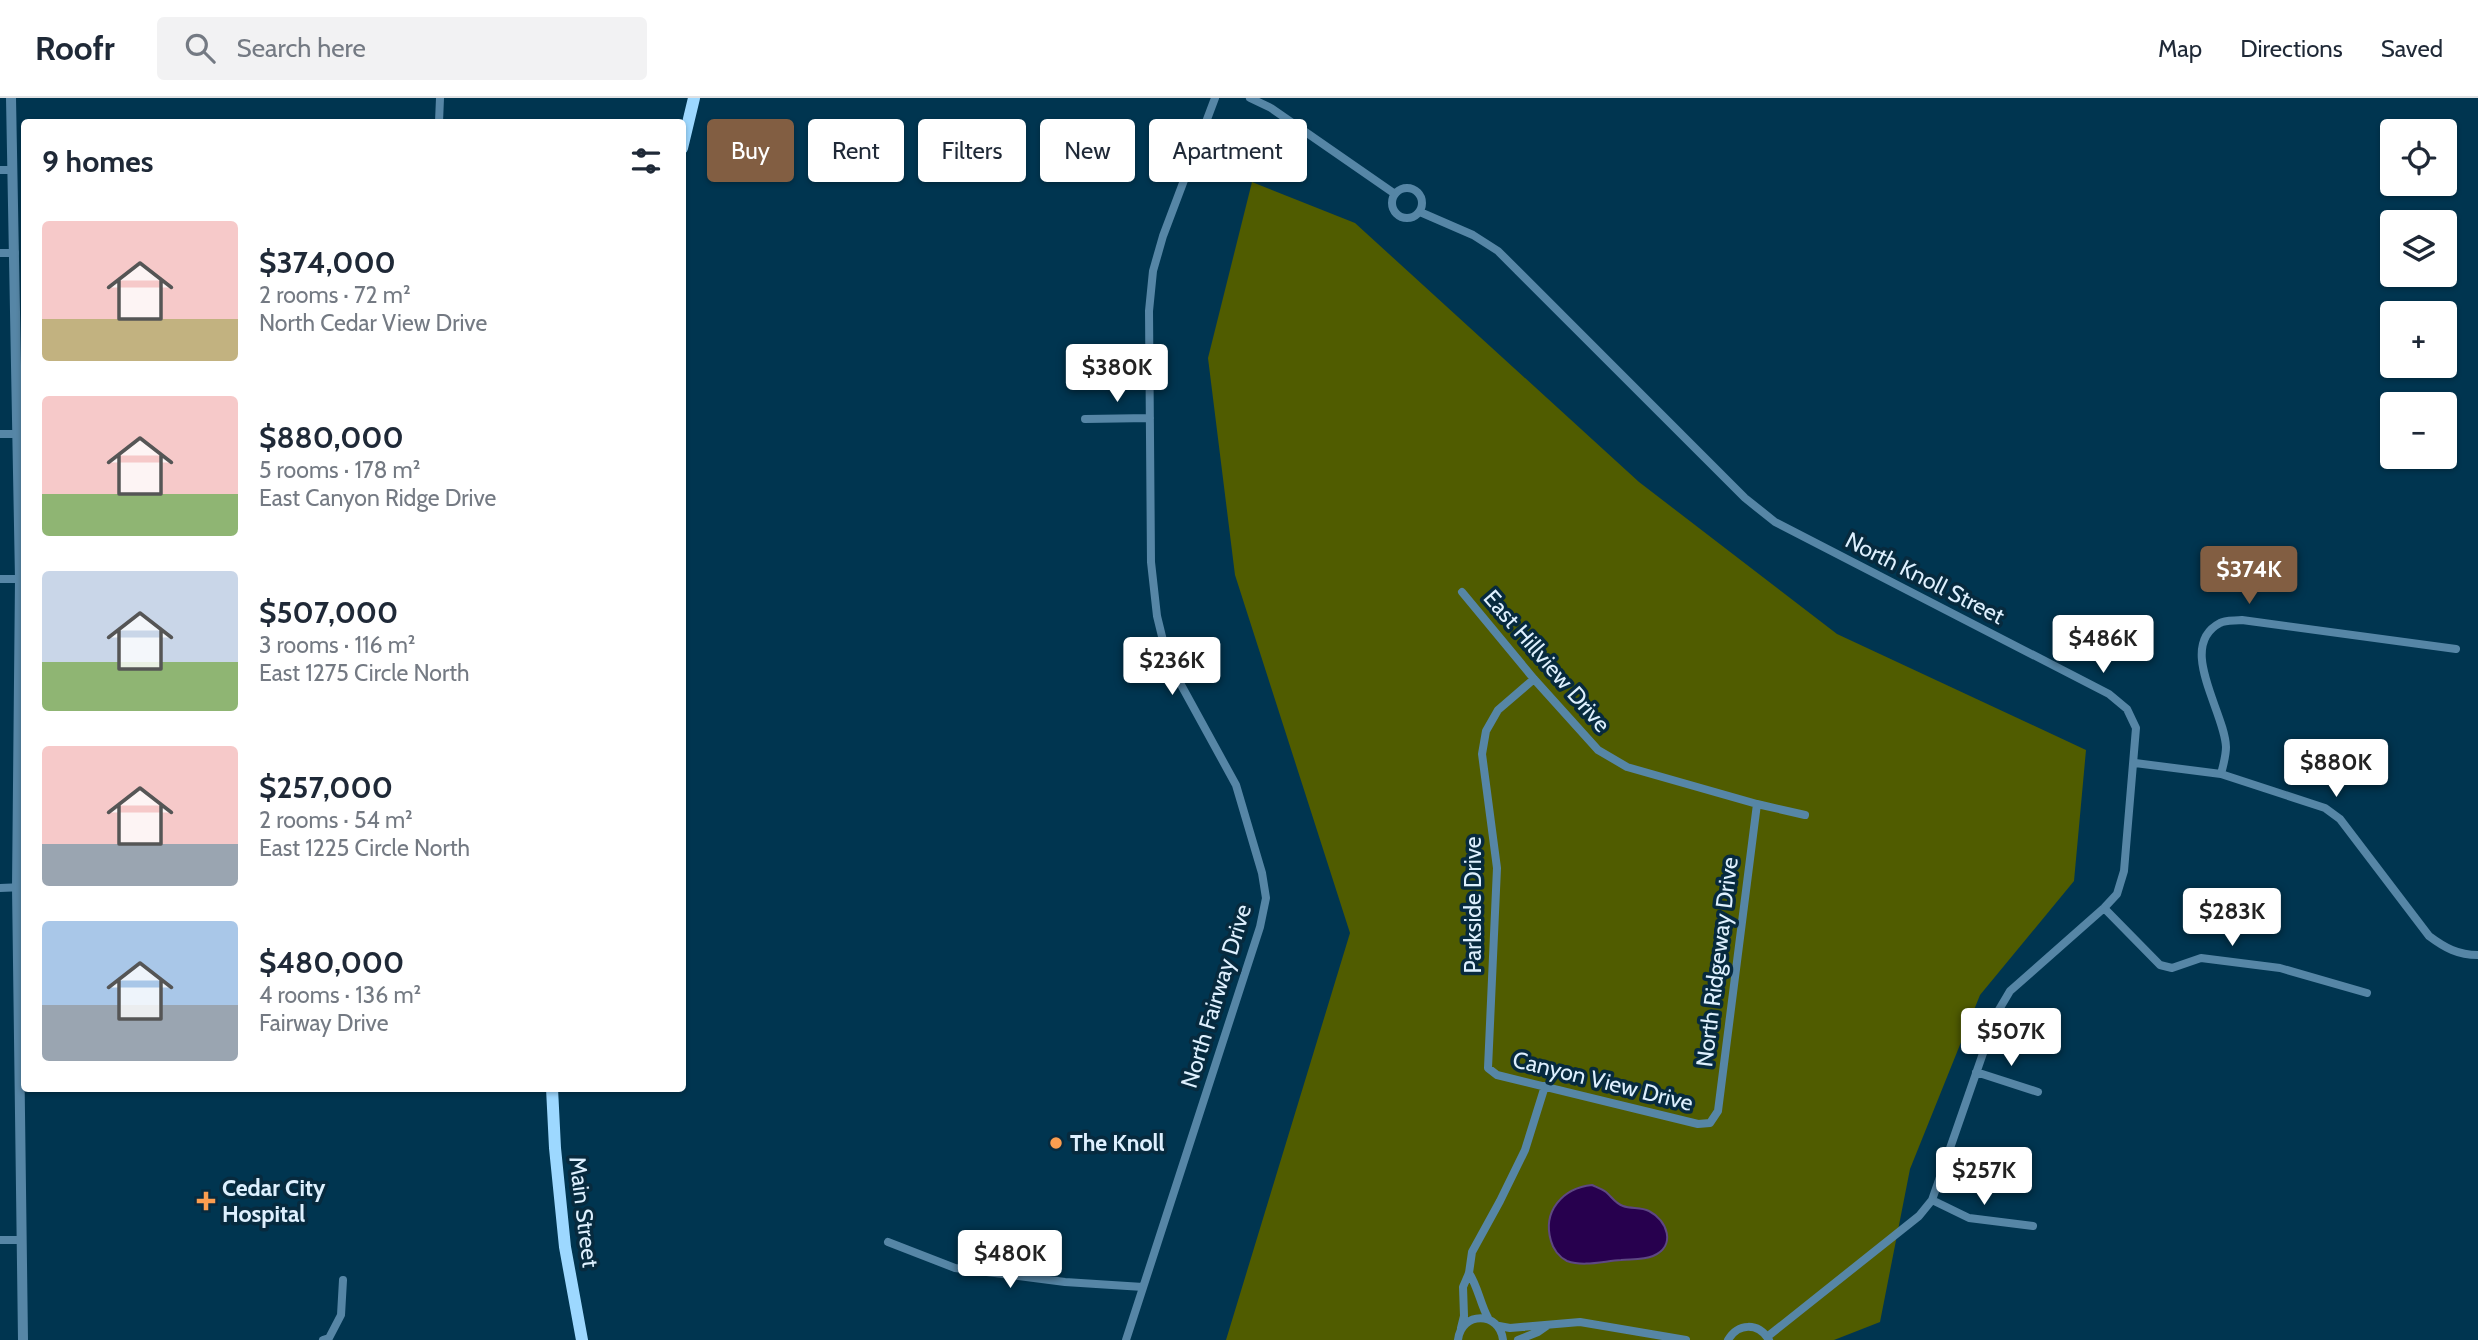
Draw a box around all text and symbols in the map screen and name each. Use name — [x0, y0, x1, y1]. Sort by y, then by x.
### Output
search box — [157, 17, 647, 80]
text: Roofr — [35, 28, 115, 68]
icon: search — [181, 29, 219, 67]
text: Search here — [237, 32, 366, 64]
text: Map — [2158, 34, 2202, 63]
text: Directions — [2240, 34, 2343, 63]
text: Saved — [2381, 34, 2443, 63]
chip: Buy — [707, 119, 794, 182]
chip: Rent — [808, 119, 904, 182]
chip: Filters — [918, 119, 1026, 182]
chip: New — [1040, 119, 1135, 182]
chip: Apartment — [1149, 119, 1307, 182]
map controls — [2380, 119, 2457, 469]
button: locate — [2380, 119, 2457, 196]
icon: filters — [627, 142, 665, 180]
text: 9 homes — [42, 143, 153, 180]
button: layers — [2380, 210, 2457, 287]
text: $374,000 — [259, 244, 396, 281]
icon: home — [98, 249, 182, 333]
text: 2 rooms · 72 m² — [259, 281, 411, 309]
button: + — [2380, 301, 2457, 378]
text: North Cedar View Drive — [259, 309, 487, 337]
pin: $380K — [1068, 344, 1166, 404]
text: $380K — [1082, 353, 1152, 381]
button: − — [2380, 392, 2457, 469]
text: $880,000 — [259, 419, 404, 456]
icon: home — [98, 424, 182, 508]
text: 5 rooms · 178 m² — [259, 456, 420, 484]
text: East Canyon Ridge Drive — [259, 484, 496, 512]
street label: North Knoll Street — [1841, 526, 2009, 630]
pin: $374K — [2200, 546, 2298, 606]
text: $374K — [2216, 555, 2282, 583]
street label: East Hillview Drive — [1478, 584, 1617, 738]
text: $507,000 — [259, 594, 398, 631]
icon: home — [98, 599, 182, 683]
pin: $486K — [2054, 616, 2152, 675]
text: $486K — [2069, 624, 2137, 652]
text: 3 rooms · 116 m² — [259, 631, 415, 659]
pin: $236K — [1123, 638, 1221, 697]
text: $236K — [1139, 646, 1205, 674]
text: East 1275 Circle North — [259, 659, 469, 687]
pin: $880K — [2287, 740, 2385, 799]
text: $880K — [2300, 748, 2372, 776]
text: $257,000 — [259, 769, 393, 806]
icon: home — [98, 774, 182, 858]
text: 2 rooms · 54 m² — [259, 806, 413, 834]
text: East 1225 Circle North — [259, 834, 470, 862]
street label: Parkside Drive — [1459, 836, 1487, 974]
street label: North Ridgeway Drive — [1690, 855, 1744, 1069]
pin: $283K — [2183, 888, 2281, 948]
text: $283K — [2199, 897, 2265, 925]
street label: North Fairway Drive — [1175, 901, 1257, 1091]
text: $480,000 — [259, 944, 404, 981]
icon: home — [98, 949, 182, 1033]
text: 4 rooms · 136 m² — [259, 981, 421, 1009]
text: Fairway Drive — [259, 1009, 388, 1037]
pin: $507K — [1962, 1009, 2060, 1068]
text: $507K — [1977, 1017, 2045, 1045]
street label: Canyon View Drive — [1510, 1045, 1696, 1117]
place label: The Knoll — [1070, 1129, 1165, 1157]
marker: The Knoll — [1048, 1135, 1064, 1151]
pin: $257K — [1935, 1148, 2033, 1207]
street label: Main Street — [563, 1155, 605, 1269]
text: $257K — [1952, 1156, 2016, 1184]
place label: Cedar City Hospital — [222, 1174, 326, 1228]
marker: Cedar City Hospital — [196, 1191, 216, 1211]
pin: $480K — [961, 1230, 1059, 1290]
text: $480K — [974, 1239, 1046, 1267]

